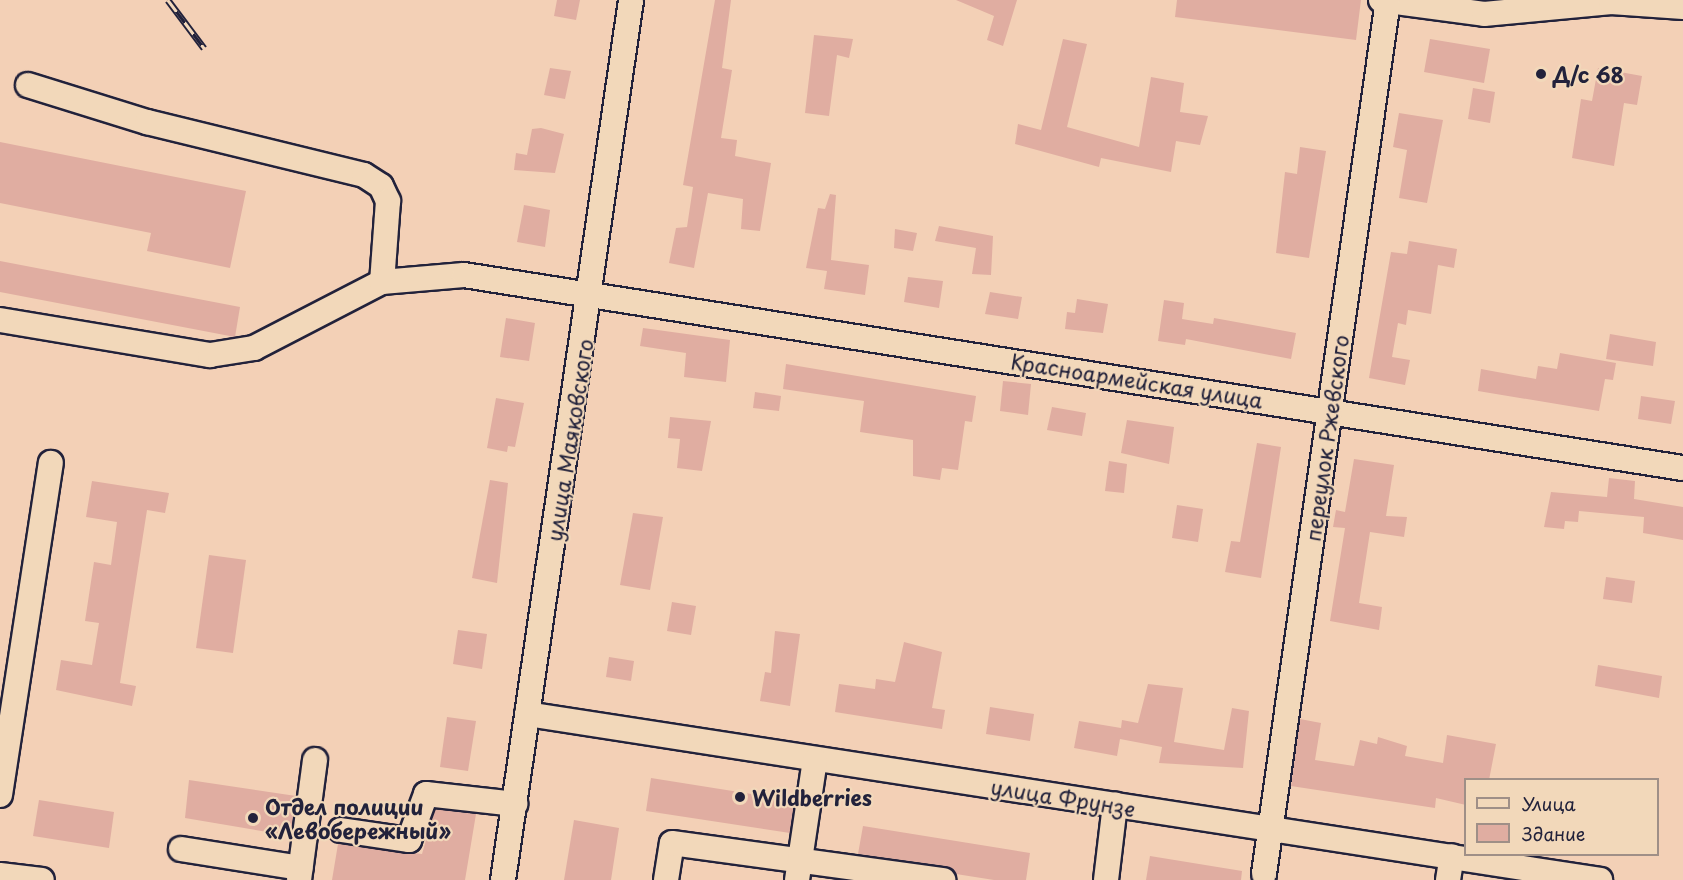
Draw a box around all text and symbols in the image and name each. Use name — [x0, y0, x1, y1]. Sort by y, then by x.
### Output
place label: Д/с 68 — [1553, 61, 1624, 87]
marker: Д/с 68 — [1534, 67, 1548, 81]
street label: переулок Ржевского — [1299, 333, 1353, 543]
street label: улица Маяковского — [540, 337, 598, 543]
street label: Красноармейская улица — [1009, 348, 1265, 412]
street label: улица Фрунзе — [989, 773, 1137, 821]
legend — [1464, 778, 1659, 856]
place label: Wildberries — [752, 784, 872, 810]
marker: Wildberries — [733, 790, 747, 804]
text: Улица — [1522, 790, 1576, 817]
place label: Отдел полиции «Левобережный» — [265, 793, 451, 843]
marker: Отдел полиции «Левобережный» — [246, 811, 260, 825]
text: Здание — [1522, 820, 1585, 847]

